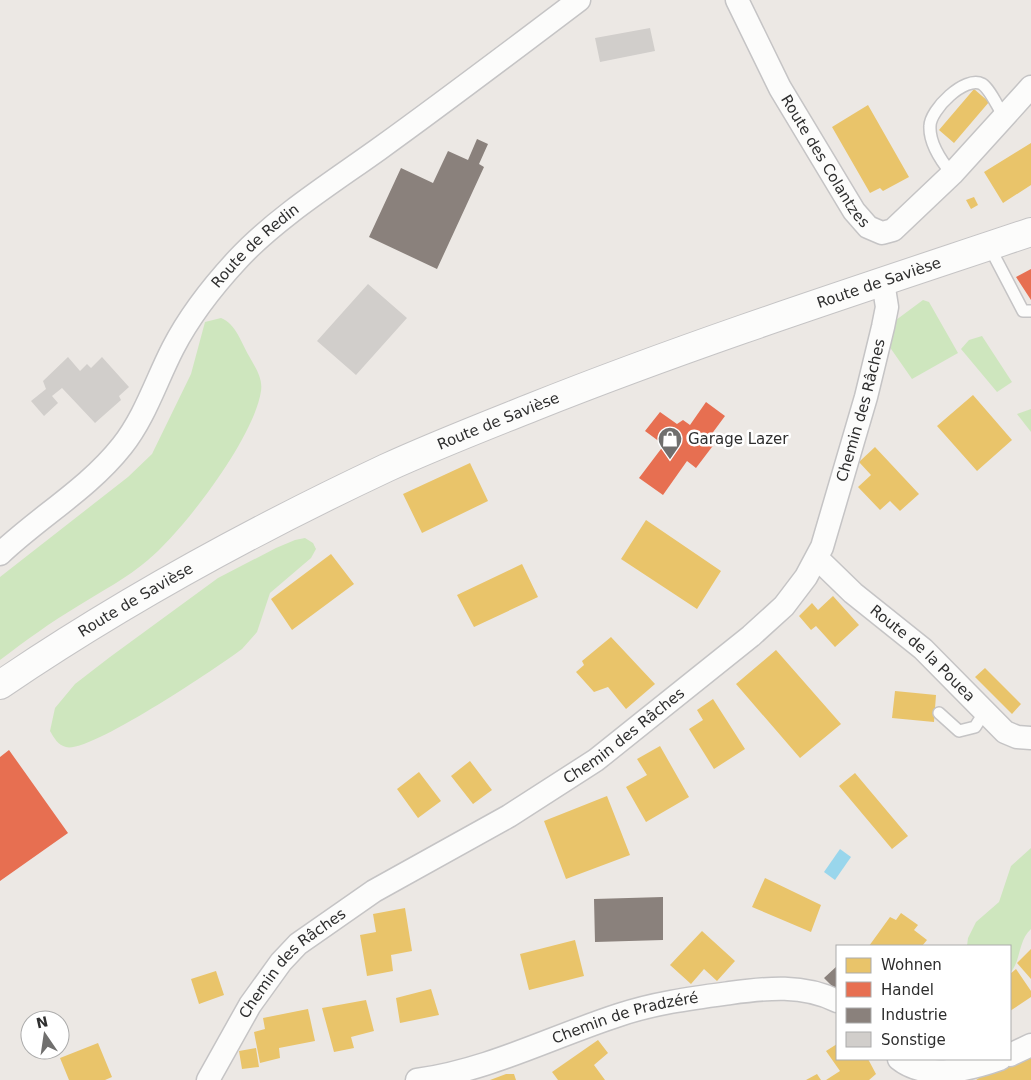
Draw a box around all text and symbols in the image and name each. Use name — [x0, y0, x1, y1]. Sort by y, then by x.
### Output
street label: Route des Colantzes — [777, 91, 873, 231]
street label: Route de Redin — [208, 200, 302, 292]
street label: Route de Savièse — [814, 254, 943, 312]
street label: Chemin des Râches — [833, 337, 889, 484]
street label: Route de Savièse — [435, 389, 562, 454]
shop icon: Garage Lazer — [657, 426, 683, 460]
place label: Garage Lazer — [688, 430, 789, 448]
street label: Route de Savièse — [75, 559, 196, 641]
street label: Route de la Pouea — [866, 601, 979, 705]
street label: Chemin des Râches — [560, 684, 688, 788]
street label: Chemin des Râches — [235, 904, 349, 1022]
legend — [836, 945, 1011, 1060]
text: Wohnen — [881, 956, 942, 974]
text: Handel — [881, 981, 934, 999]
street label: Chemin de Pradzéré — [550, 988, 700, 1048]
text: Industrie — [881, 1006, 947, 1024]
north arrow — [20, 1010, 70, 1060]
text: N — [35, 1013, 50, 1031]
text: Sonstige — [881, 1031, 946, 1049]

